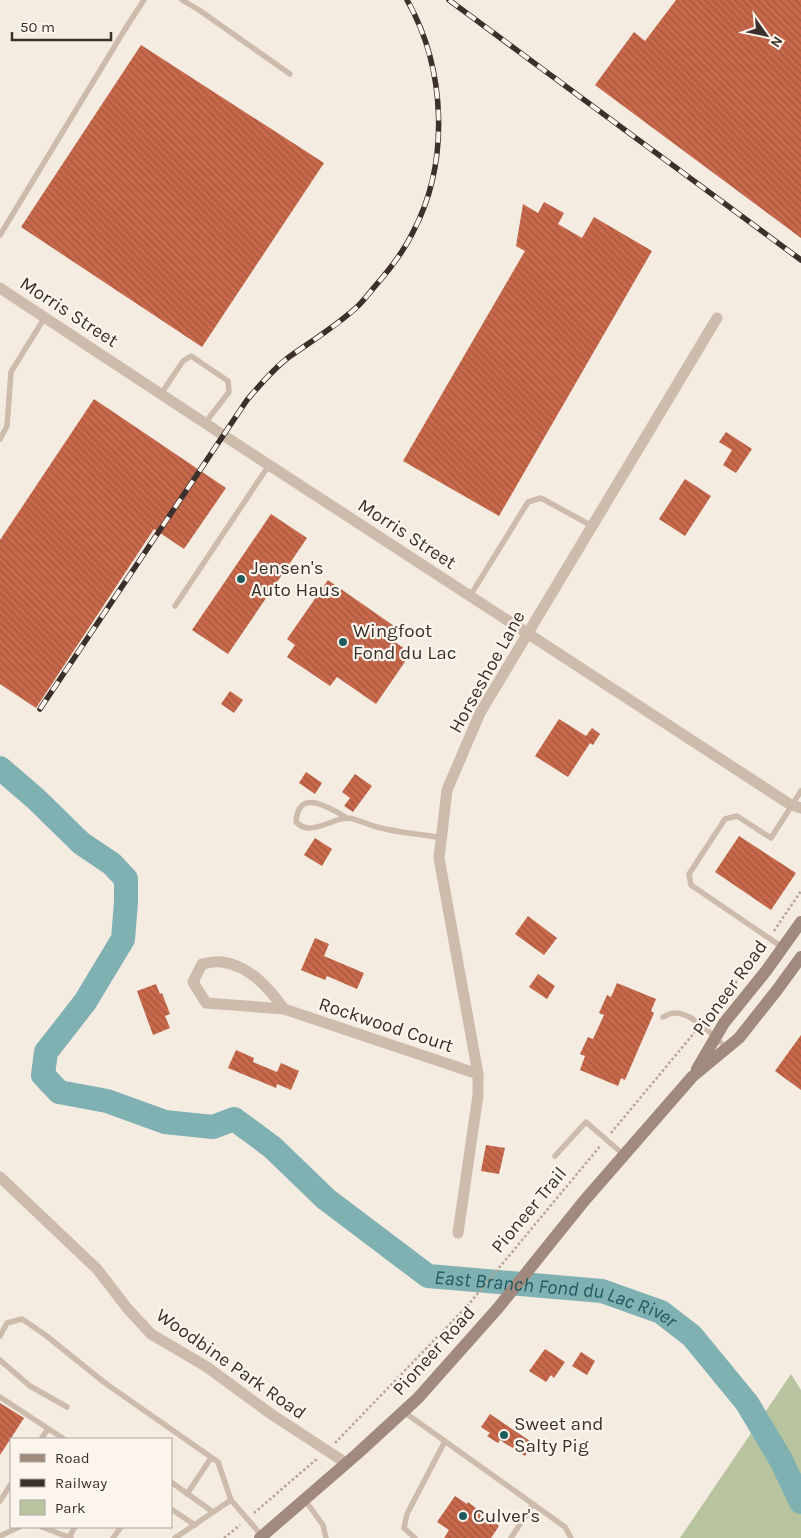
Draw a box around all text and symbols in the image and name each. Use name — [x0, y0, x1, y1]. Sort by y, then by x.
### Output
scale bar — [12, 10, 111, 42]
north arrow — [741, 10, 791, 60]
text: 50 m — [20, 18, 55, 36]
text: N — [767, 33, 786, 51]
street label: Morris Street — [16, 272, 122, 352]
street label: Morris Street — [354, 494, 460, 574]
place label: Jensen's Auto Haus — [251, 557, 340, 601]
marker: Jensen's Auto Haus — [235, 573, 247, 585]
street label: Horseshoe Lane — [444, 607, 530, 737]
place label: Wingfoot Fond du Lac — [353, 620, 456, 664]
marker: Wingfoot Fond du Lac — [337, 636, 349, 648]
street label: Pioneer Road — [688, 936, 772, 1040]
street label: Rockwood Court — [316, 993, 456, 1057]
street label: Pioneer Trail — [487, 1163, 571, 1257]
water label: East Branch Fond du Lac River — [433, 1265, 683, 1333]
street label: Pioneer Road — [388, 1302, 480, 1400]
street label: Woodbine Park Road — [152, 1304, 310, 1424]
place label: Sweet and Salty Pig — [514, 1413, 604, 1457]
marker: Sweet and Salty Pig — [498, 1429, 510, 1441]
legend — [10, 1438, 172, 1528]
text: Road — [55, 1449, 90, 1467]
text: Railway — [55, 1474, 107, 1492]
text: Park — [55, 1499, 85, 1517]
place label: Culver's — [473, 1505, 540, 1527]
marker: Culver's — [457, 1510, 469, 1522]

